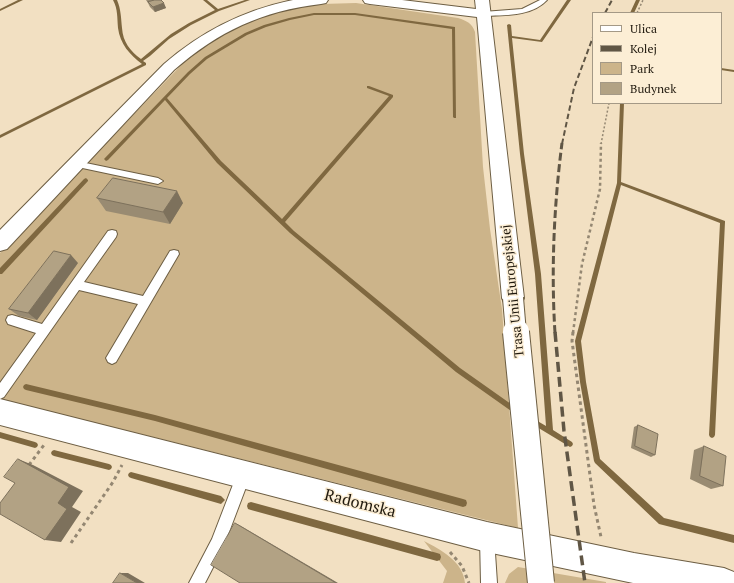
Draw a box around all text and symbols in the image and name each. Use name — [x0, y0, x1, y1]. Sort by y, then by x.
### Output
legend — [592, 12, 722, 104]
text: Ulica — [630, 21, 657, 36]
text: Kolej — [630, 41, 657, 56]
text: Park — [630, 61, 654, 76]
text: Budynek — [630, 81, 676, 96]
street label: Trasa Unii Europejskiej — [498, 224, 528, 358]
street label: Radomska — [322, 486, 398, 522]

